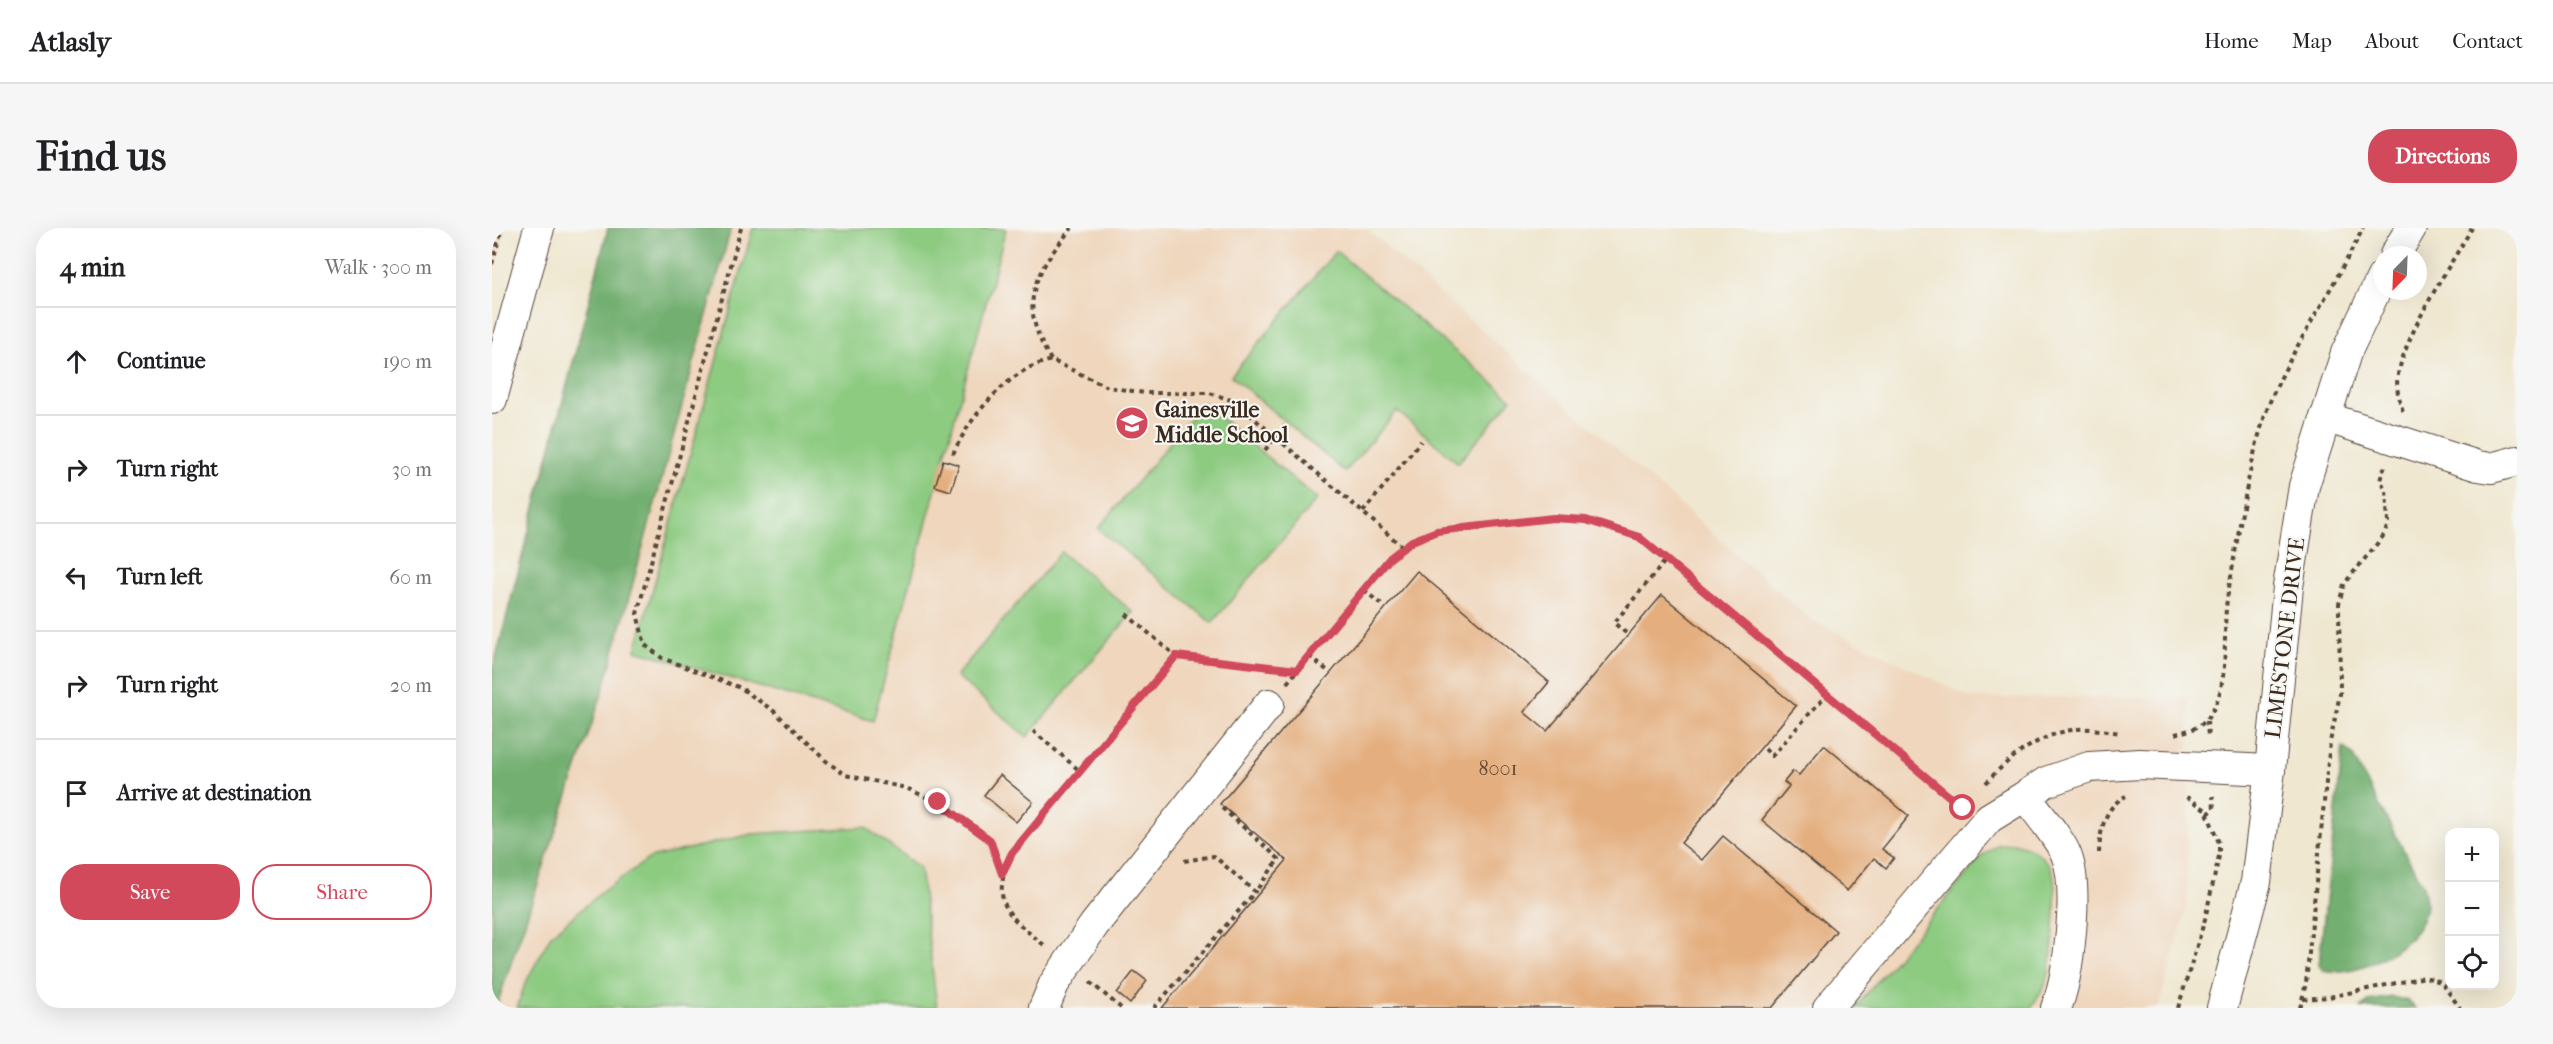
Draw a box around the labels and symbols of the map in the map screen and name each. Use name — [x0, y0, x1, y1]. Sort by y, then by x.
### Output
north arrow — [2373, 246, 2427, 300]
place label: Gainesville Middle School — [1154, 397, 1289, 448]
school or university icon: Gainesville Middle School — [1114, 405, 1150, 441]
street label: LIMESTONE DRIVE — [2260, 536, 2310, 740]
house number: 8001 — [1478, 757, 1518, 780]
route end — [924, 788, 950, 814]
route start — [1949, 794, 1975, 820]

